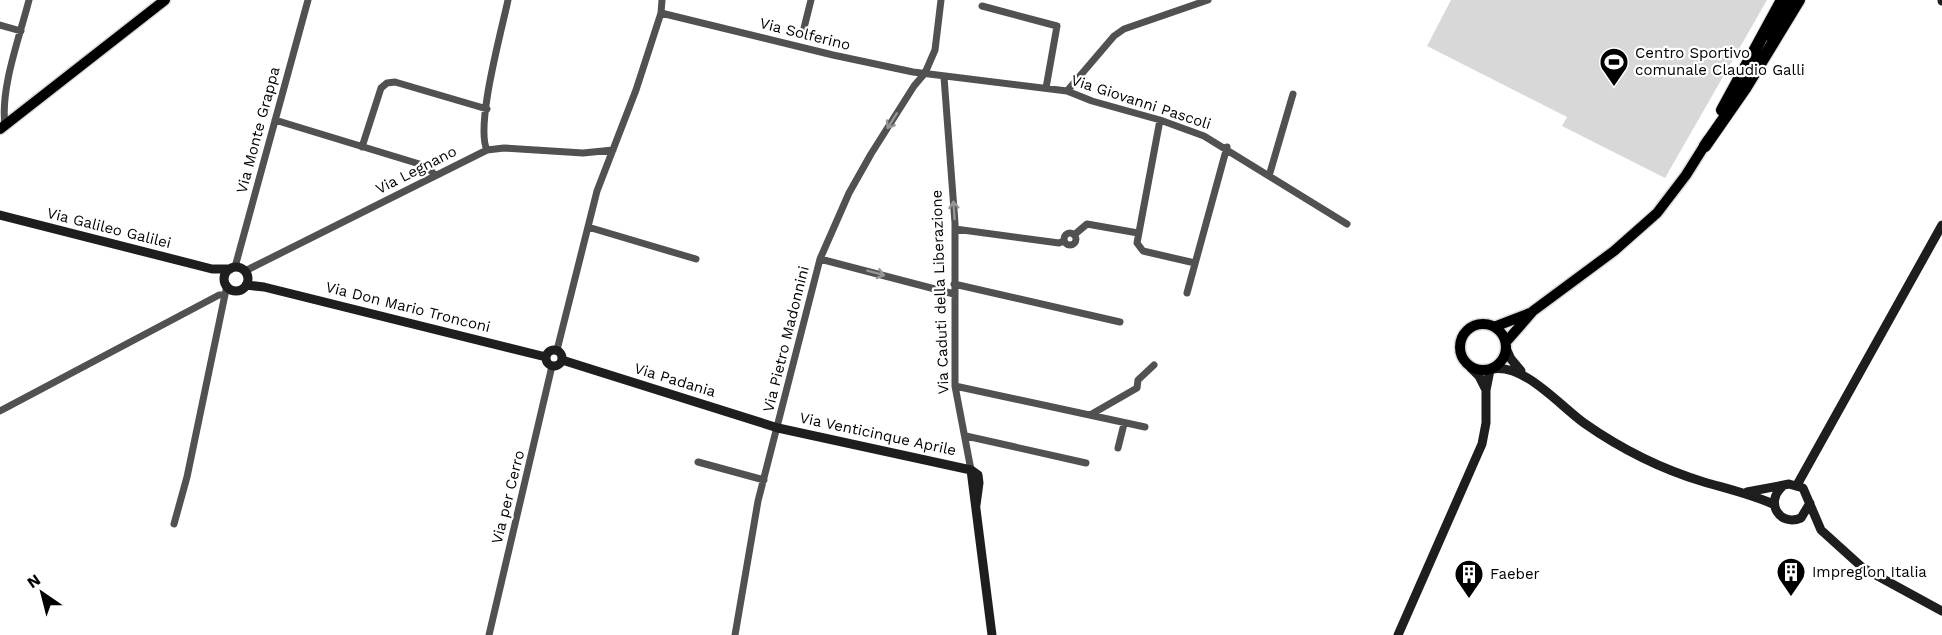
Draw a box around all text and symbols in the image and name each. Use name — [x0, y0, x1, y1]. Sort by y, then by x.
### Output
street label: Via Solferino — [758, 14, 852, 54]
place label: Centro Sportivo comunale Claudio Galli — [1635, 44, 1805, 79]
sports icon: Centro Sportivo comunale Claudio Galli — [1598, 46, 1630, 88]
street label: Via Monte Grappa — [232, 64, 284, 195]
street label: Via Giovanni Pascoli — [1069, 71, 1213, 133]
one-way arrow — [885, 112, 897, 129]
street label: Via Legnano — [373, 142, 459, 198]
street label: Via Caduti della Liberazione — [927, 189, 953, 395]
one-way arrow — [948, 201, 959, 221]
street label: Via Galileo Galilei — [45, 204, 173, 252]
street label: Via Pietro Madonnini — [759, 264, 813, 414]
one-way arrow — [866, 268, 885, 280]
street label: Via Don Mario Tronconi — [324, 278, 492, 336]
street label: Via Padania — [632, 359, 718, 401]
street label: Via Venticinque Aprile — [798, 409, 958, 459]
street label: Via per Cerro — [488, 448, 528, 546]
building icon: Impreglon Italia — [1775, 556, 1807, 598]
building icon: Faeber — [1453, 558, 1485, 600]
north arrow — [12, 563, 72, 623]
place label: Impreglon Italia — [1812, 563, 1927, 581]
place label: Faeber — [1490, 565, 1540, 583]
text: N — [23, 570, 44, 592]

